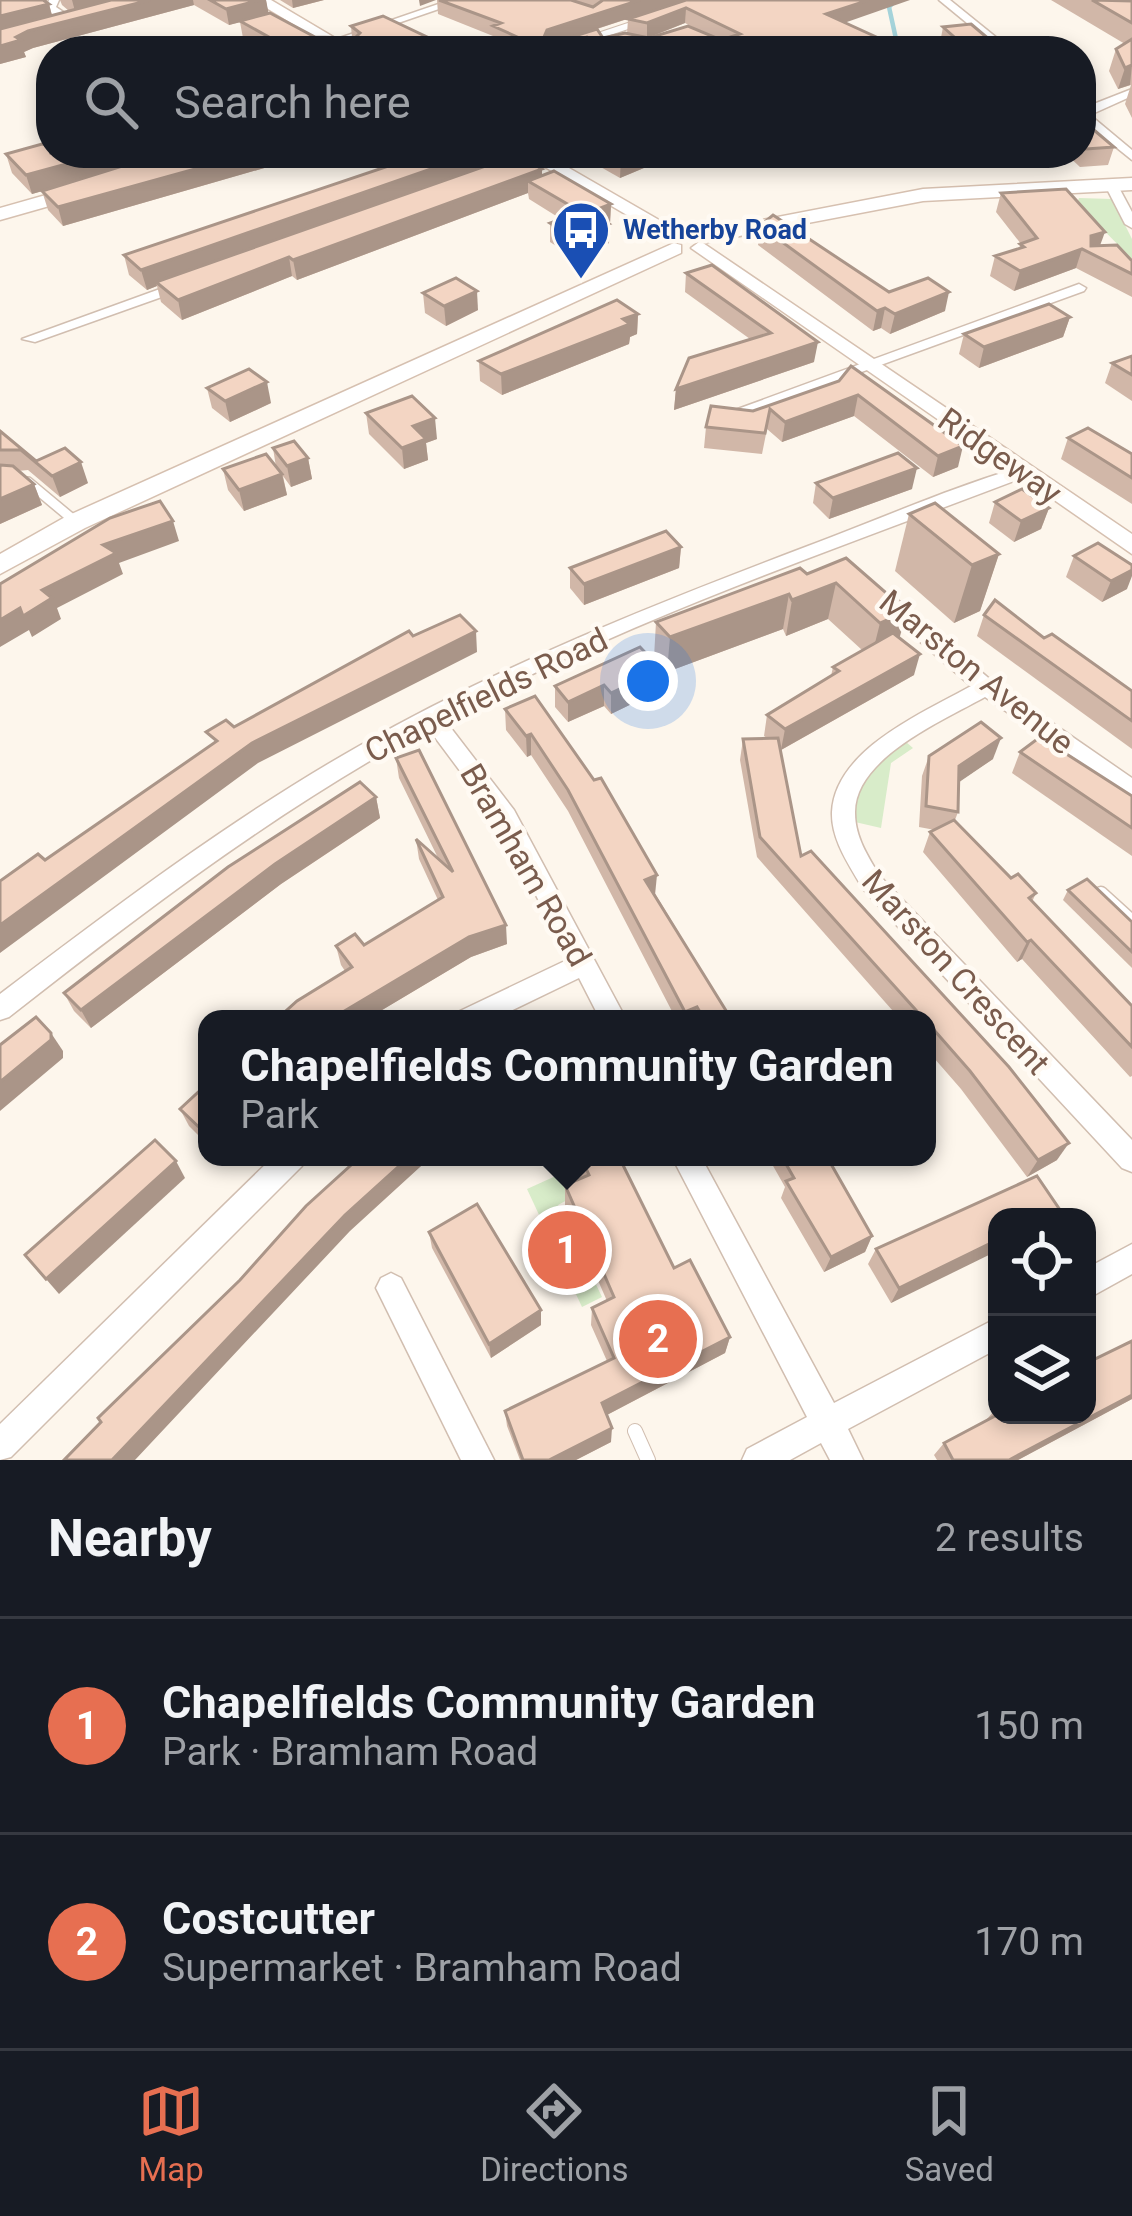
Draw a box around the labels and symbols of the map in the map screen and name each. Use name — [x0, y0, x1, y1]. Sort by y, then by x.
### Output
bus stop icon: Wetherby Road — [550, 199, 612, 281]
place label: Wetherby Road — [623, 214, 807, 246]
street label: Ridgeway — [931, 400, 1069, 513]
street label: Marston Avenue — [872, 582, 1082, 762]
street label: Chapelfields Road — [358, 619, 614, 771]
your location — [618, 651, 678, 711]
street label: Bramham Road — [452, 757, 600, 973]
street label: Marston Crescent — [854, 862, 1058, 1082]
pin: 1 — [528, 1205, 606, 1295]
pin: 2 — [619, 1294, 697, 1384]

